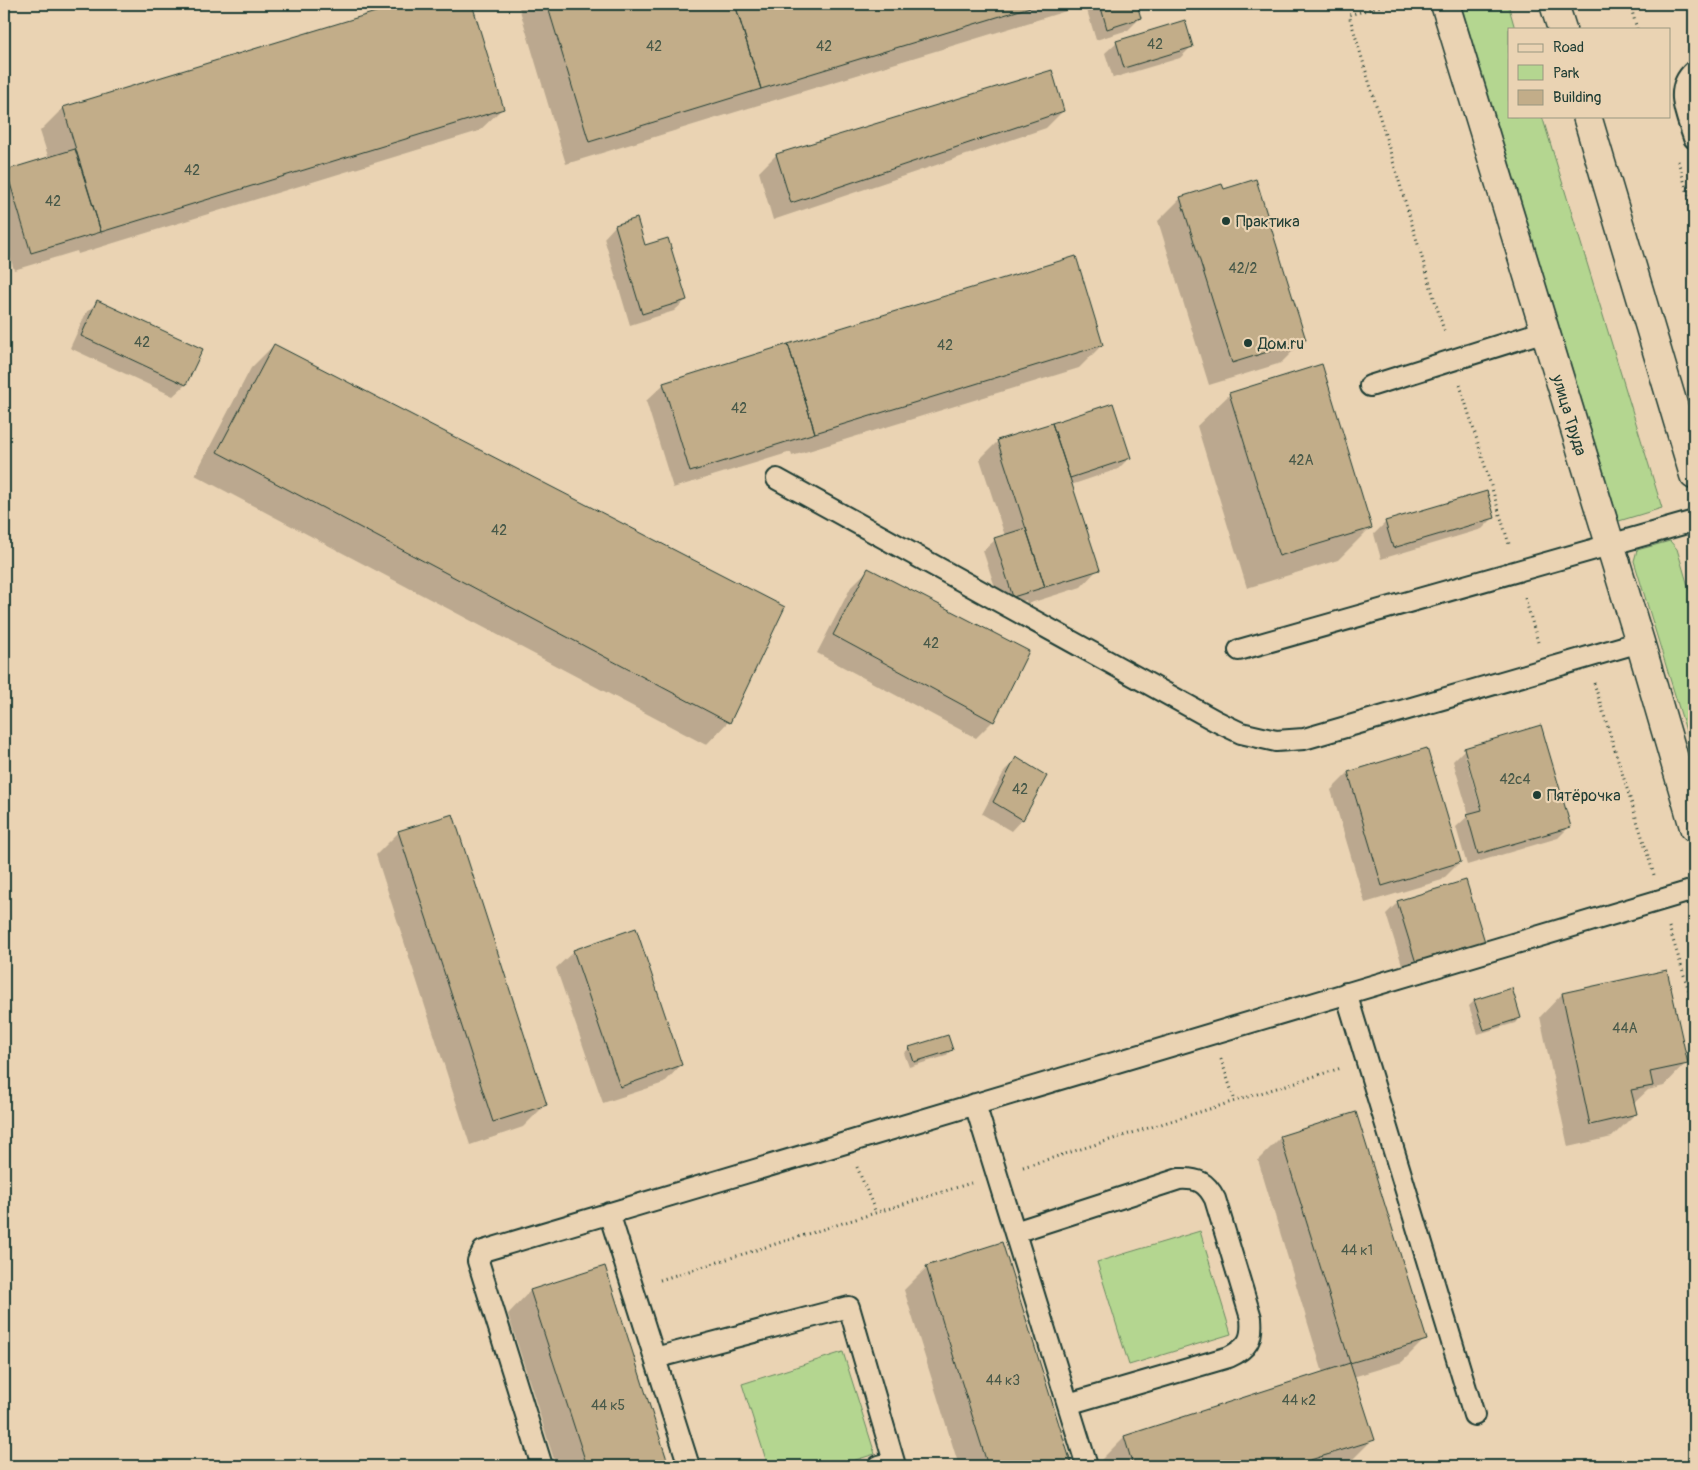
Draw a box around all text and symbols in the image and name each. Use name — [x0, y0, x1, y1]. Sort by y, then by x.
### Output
legend — [1508, 28, 1670, 118]
house number: 42 — [1147, 36, 1163, 53]
house number: 42 — [646, 38, 662, 55]
house number: 42 — [816, 38, 832, 55]
text: Road — [1553, 38, 1584, 57]
text: Park — [1553, 64, 1580, 83]
text: Building — [1553, 88, 1601, 107]
house number: 42 — [184, 162, 200, 179]
house number: 42 — [45, 193, 61, 210]
place label: Практика — [1236, 212, 1300, 232]
marker: Практика — [1220, 215, 1232, 227]
house number: 42/2 — [1229, 260, 1258, 277]
house number: 42 — [134, 334, 150, 351]
place label: Дом.ru — [1257, 334, 1304, 354]
house number: 42 — [937, 337, 953, 354]
marker: Дом.ru — [1242, 337, 1254, 349]
street label: улица Труда — [1547, 371, 1591, 458]
house number: 42 — [731, 400, 747, 417]
house number: 42А — [1288, 452, 1314, 469]
house number: 42 — [491, 522, 507, 539]
house number: 42 — [923, 635, 939, 652]
house number: 42с4 — [1499, 771, 1531, 788]
house number: 42 — [1012, 781, 1028, 798]
place label: Пятёрочка — [1547, 786, 1621, 806]
marker: Пятёрочка — [1531, 789, 1543, 801]
house number: 44А — [1612, 1020, 1638, 1037]
house number: 44 к1 — [1341, 1242, 1373, 1259]
house number: 44 к3 — [986, 1372, 1020, 1389]
house number: 44 к2 — [1282, 1392, 1316, 1409]
house number: 44 к5 — [591, 1397, 625, 1414]

